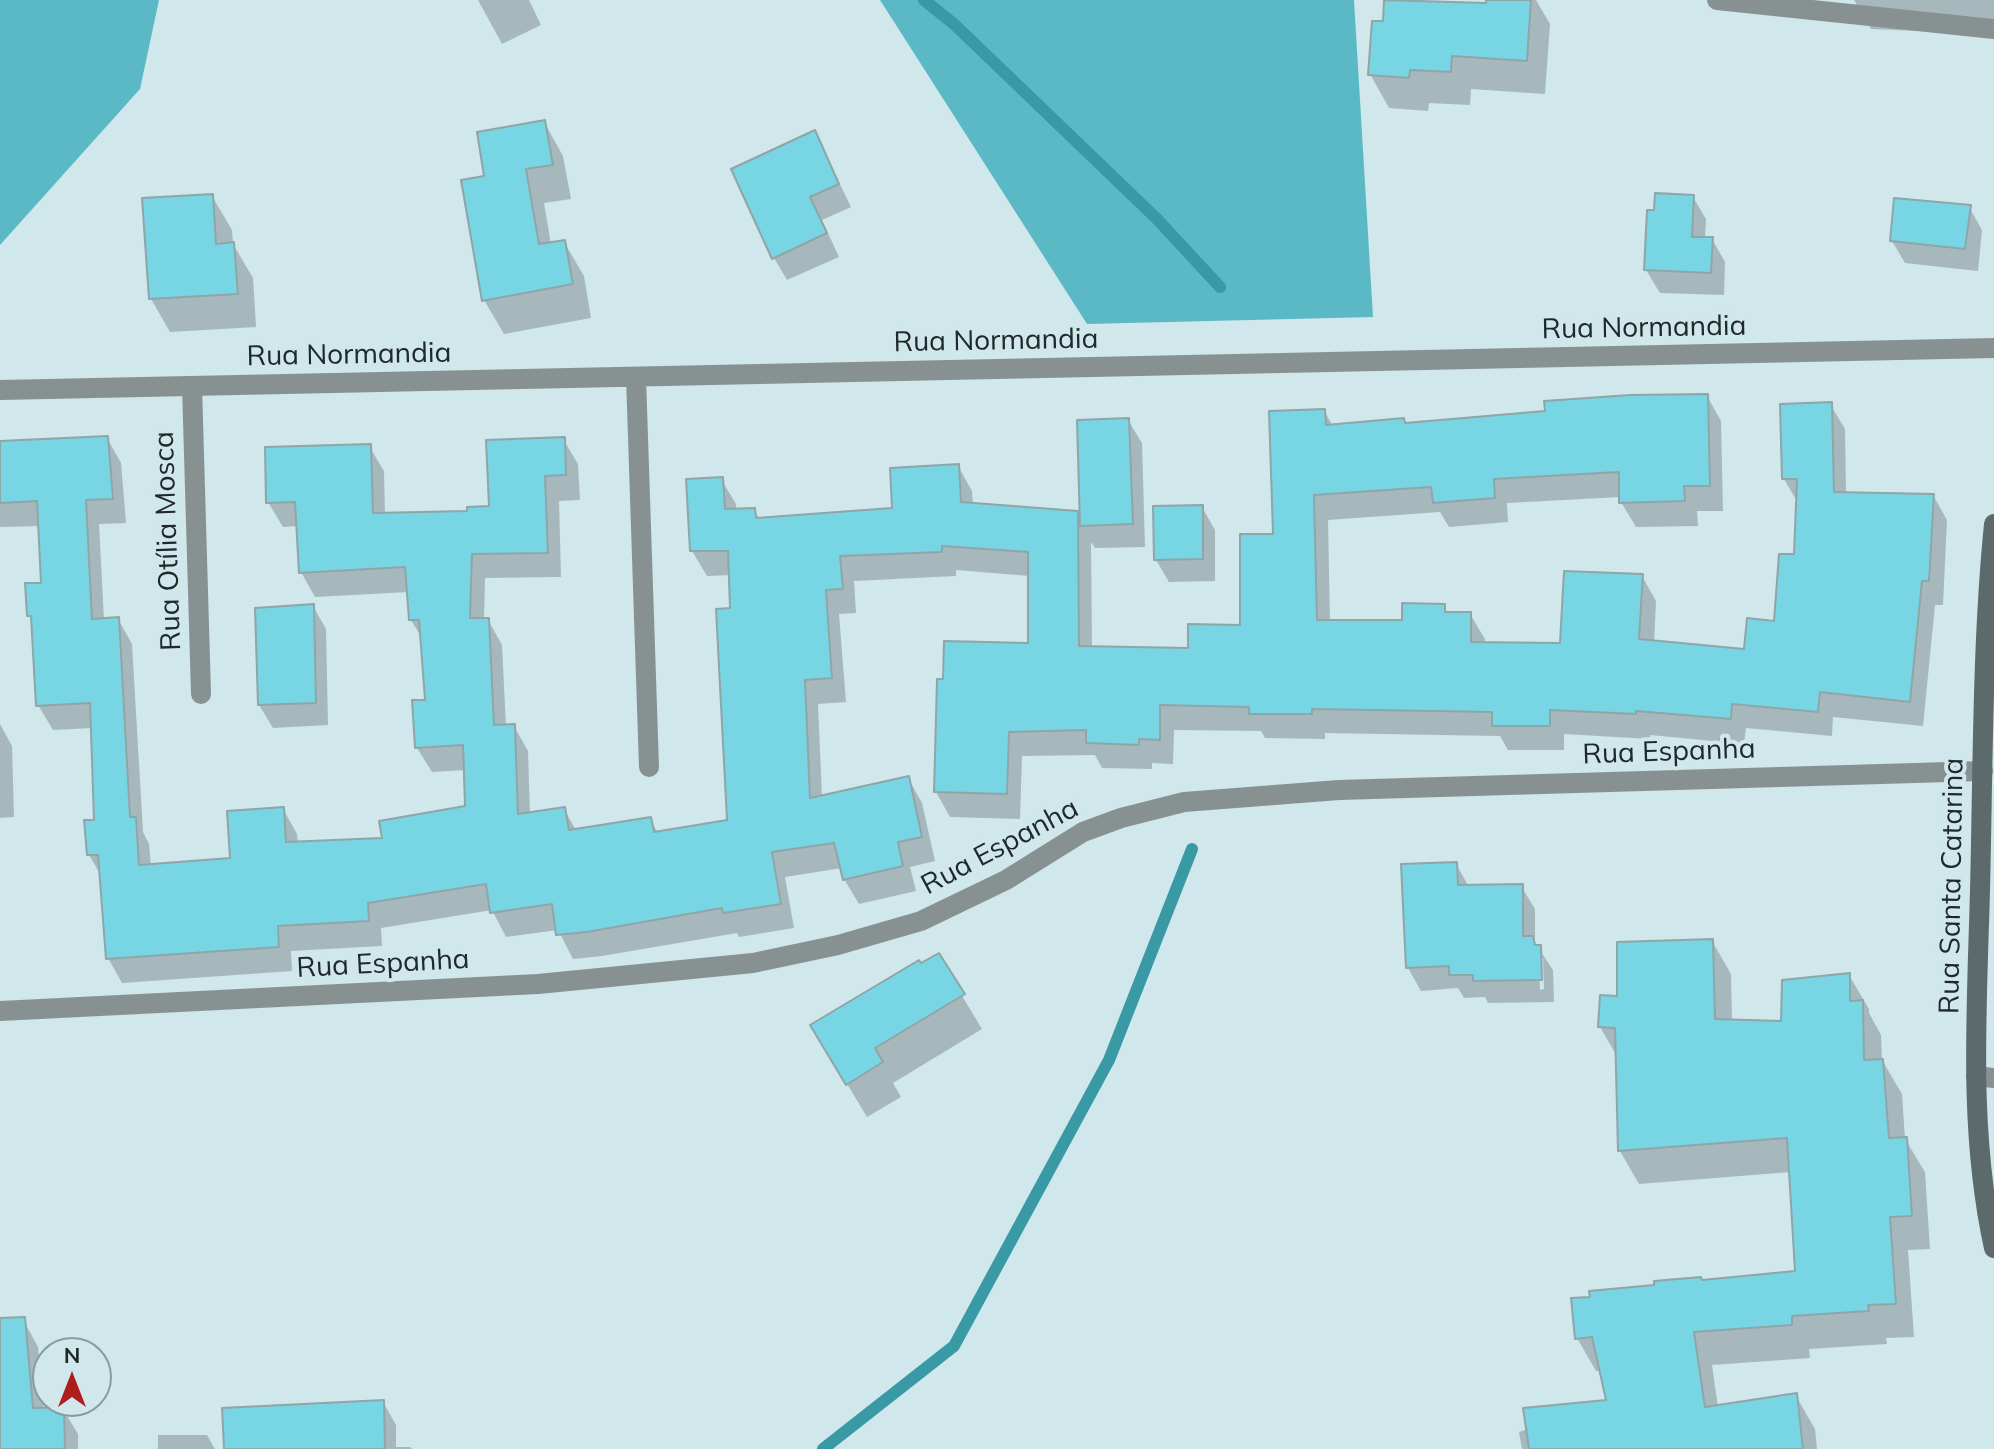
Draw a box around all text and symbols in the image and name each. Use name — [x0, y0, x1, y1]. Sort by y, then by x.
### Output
street label: Rua Normandia — [1541, 309, 1747, 347]
street label: Rua Normandia — [893, 322, 1099, 360]
street label: Rua Normandia — [246, 336, 452, 374]
street label: Rua Otília Mosca — [147, 431, 189, 651]
street label: Rua Espanha — [1582, 732, 1756, 772]
street label: Rua Santa Catarina — [1933, 758, 1971, 1014]
street label: Rua Espanha — [916, 792, 1084, 902]
street label: Rua Espanha — [296, 943, 470, 985]
north arrow — [32, 1337, 112, 1417]
text: N — [64, 1341, 80, 1369]

